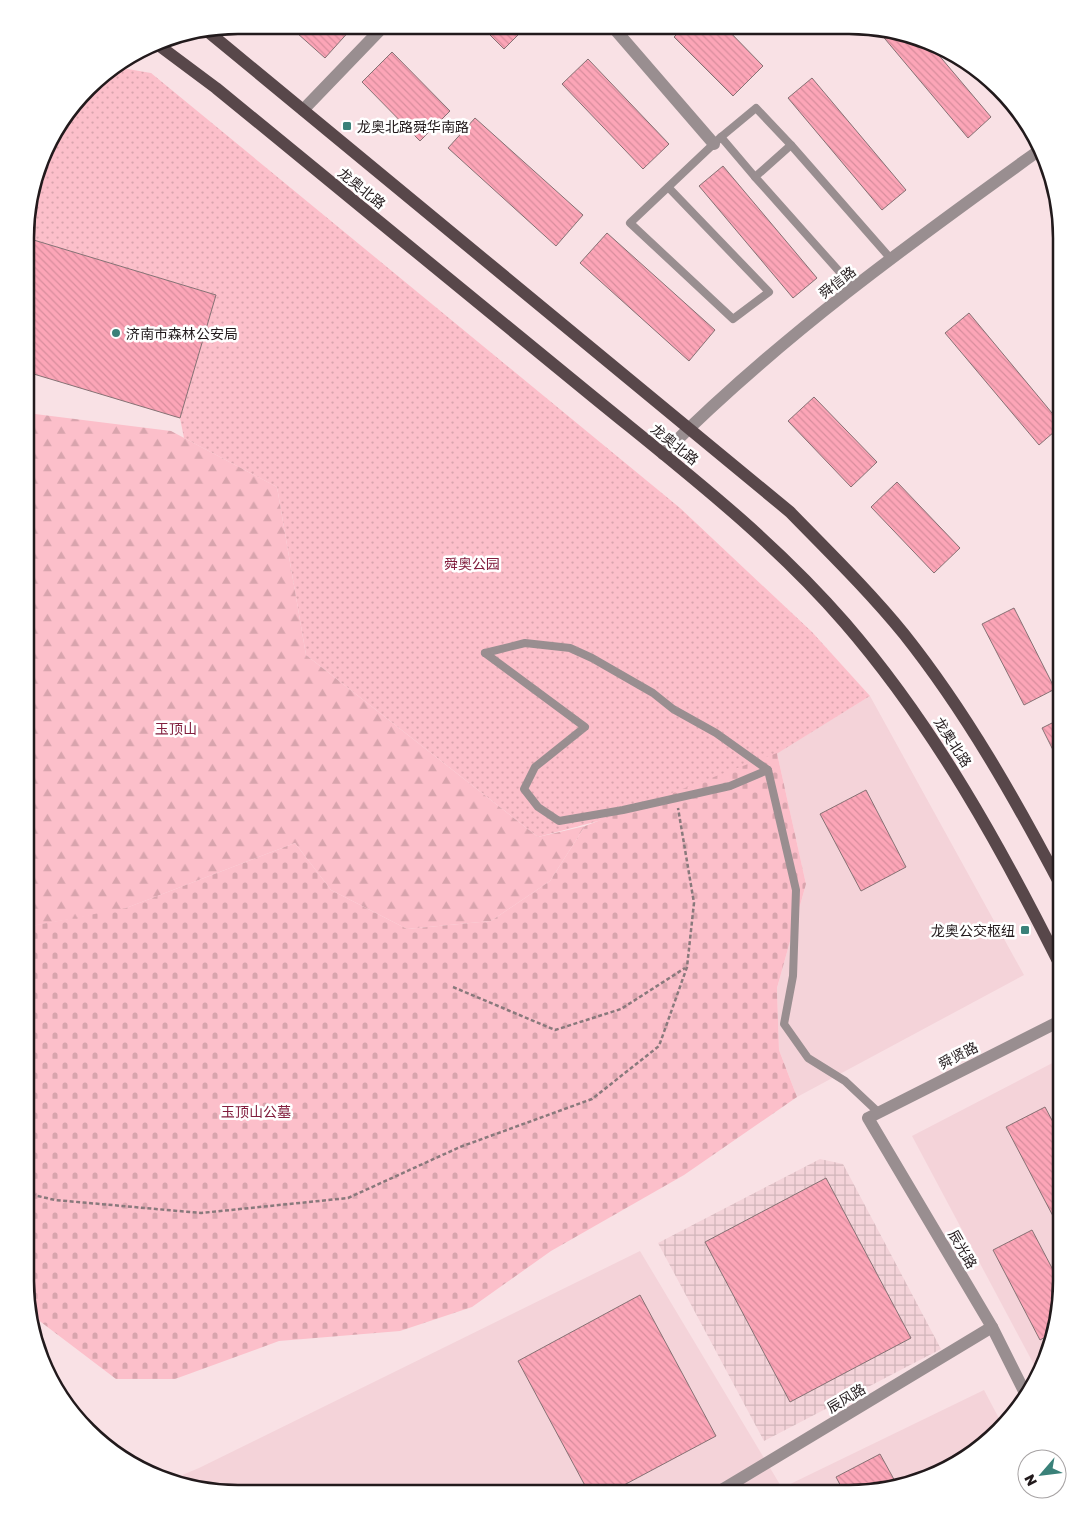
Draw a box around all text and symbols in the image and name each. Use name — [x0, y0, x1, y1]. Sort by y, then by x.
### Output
place label: 龙奥北路舜华南路 — [357, 118, 469, 135]
marker: 龙奥北路舜华南路 — [341, 120, 353, 132]
street label: 龙奥北路 — [335, 164, 389, 212]
street label: 舜信路 — [815, 262, 859, 302]
place label: 济南市森林公安局 — [126, 325, 238, 342]
marker: 济南市森林公安局 — [110, 327, 122, 339]
street label: 龙奥北路 — [648, 420, 702, 468]
park label: 舜奥公园 — [444, 555, 500, 572]
street label: 龙奥北路 — [931, 714, 975, 770]
park label: 玉顶山 — [155, 720, 197, 737]
place label: 龙奥公交枢纽 — [931, 922, 1015, 939]
marker: 龙奥公交枢纽 — [1019, 924, 1031, 936]
street label: 舜贤路 — [935, 1038, 981, 1072]
park label: 玉顶山公墓 — [221, 1103, 291, 1120]
street label: 辰光路 — [945, 1227, 981, 1271]
street label: 辰风路 — [824, 1380, 868, 1416]
north arrow — [1017, 1449, 1067, 1499]
text: N — [1020, 1472, 1040, 1489]

